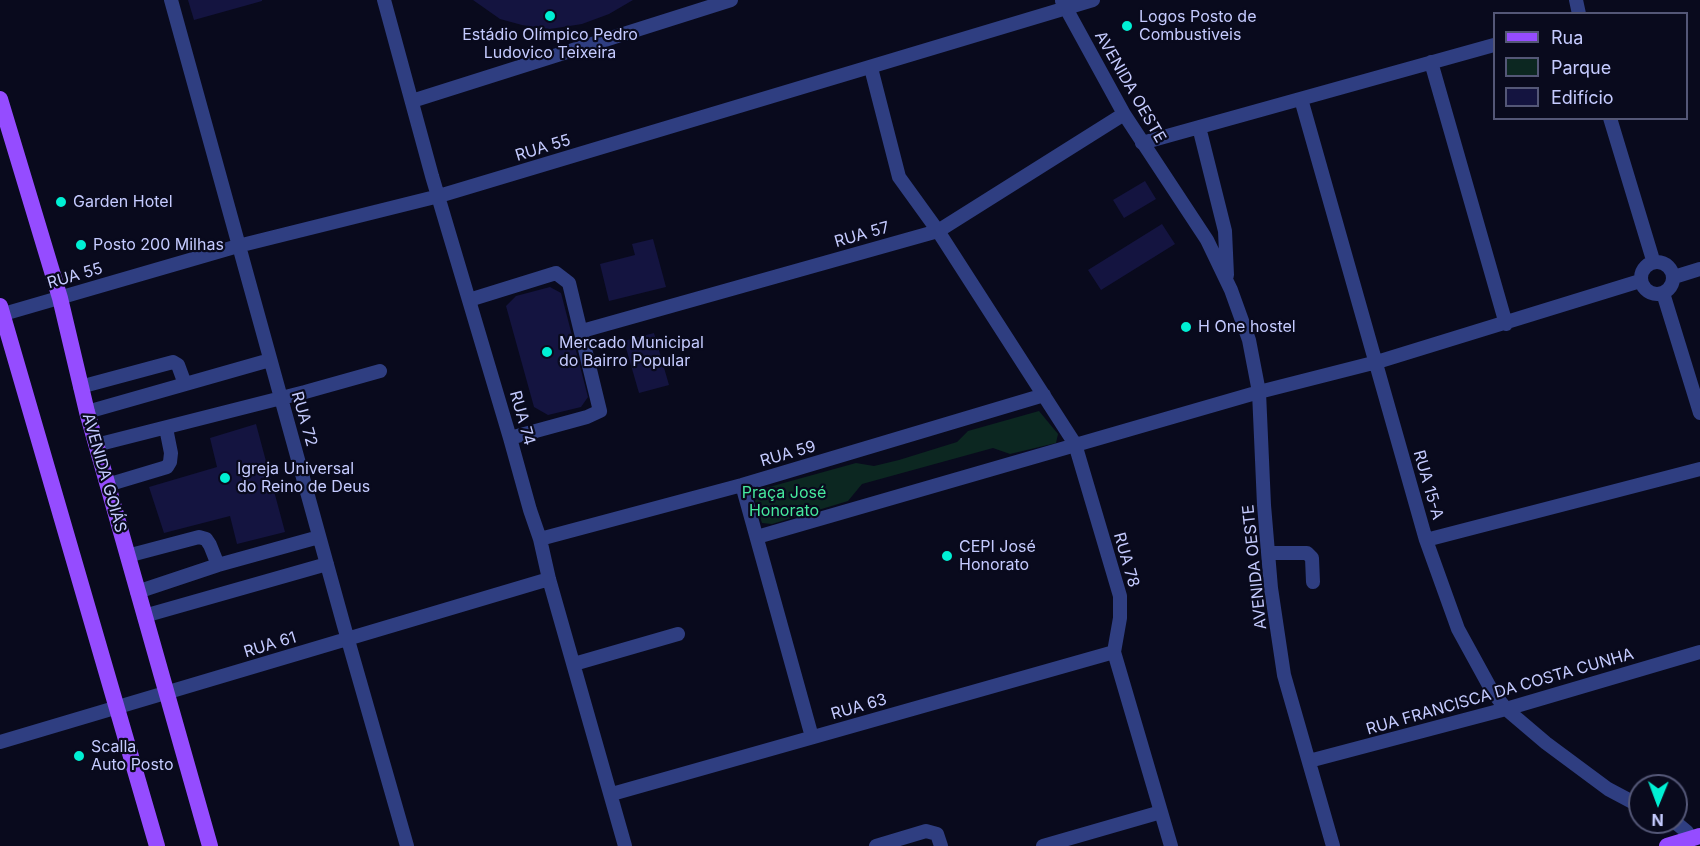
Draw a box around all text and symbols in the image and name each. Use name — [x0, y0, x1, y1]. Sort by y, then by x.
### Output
place label: Logos Posto de Combustiveis — [1139, 7, 1256, 45]
marker: Estádio Olímpico Pedro Ludovico Teixeira — [543, 9, 557, 23]
legend — [1493, 12, 1688, 120]
marker: Logos Posto de Combustiveis — [1120, 19, 1134, 33]
place label: Estádio Olímpico Pedro Ludovico Teixeira — [462, 25, 638, 63]
text: Rua — [1551, 27, 1583, 48]
street label: AVENIDA OESTE — [1090, 28, 1170, 146]
text: Parque — [1551, 57, 1611, 78]
text: Edifício — [1551, 87, 1614, 108]
street label: RUA 55 — [513, 131, 573, 165]
place label: Garden Hotel — [73, 192, 173, 212]
marker: Garden Hotel — [54, 195, 68, 209]
street label: RUA 57 — [832, 218, 892, 252]
place label: Posto 200 Milhas — [93, 235, 224, 255]
marker: Posto 200 Milhas — [74, 238, 88, 252]
street label: RUA 55 — [45, 259, 105, 293]
place label: H One hostel — [1198, 317, 1296, 337]
marker: H One hostel — [1179, 320, 1193, 334]
place label: Mercado Municipal do Bairro Popular — [559, 333, 704, 371]
marker: Mercado Municipal do Bairro Popular — [540, 345, 554, 359]
street label: RUA 74 — [505, 388, 539, 448]
street label: RUA 72 — [287, 389, 321, 449]
street label: AVENIDA GOIÁS — [78, 411, 130, 535]
street label: RUA 59 — [758, 437, 818, 471]
street label: RUA 15-A — [1409, 448, 1447, 522]
place label: Igreja Universal do Reino de Deus — [237, 459, 370, 497]
marker: Igreja Universal do Reino de Deus — [218, 471, 232, 485]
park label: Praça José Honorato — [742, 483, 826, 521]
street label: AVENIDA OESTE — [1239, 504, 1271, 630]
street label: RUA 78 — [1109, 530, 1143, 590]
place label: CEPI José Honorato — [959, 537, 1036, 575]
marker: CEPI José Honorato — [940, 549, 954, 563]
street label: RUA 61 — [241, 628, 299, 662]
street label: RUA FRANCISCA DA COSTA CUNHA — [1364, 645, 1636, 739]
street label: RUA 63 — [829, 690, 889, 724]
place label: Scalla Auto Posto — [91, 737, 174, 775]
marker: Scalla Auto Posto — [72, 749, 86, 763]
north arrow — [1628, 774, 1688, 834]
text: N — [1651, 810, 1664, 830]

